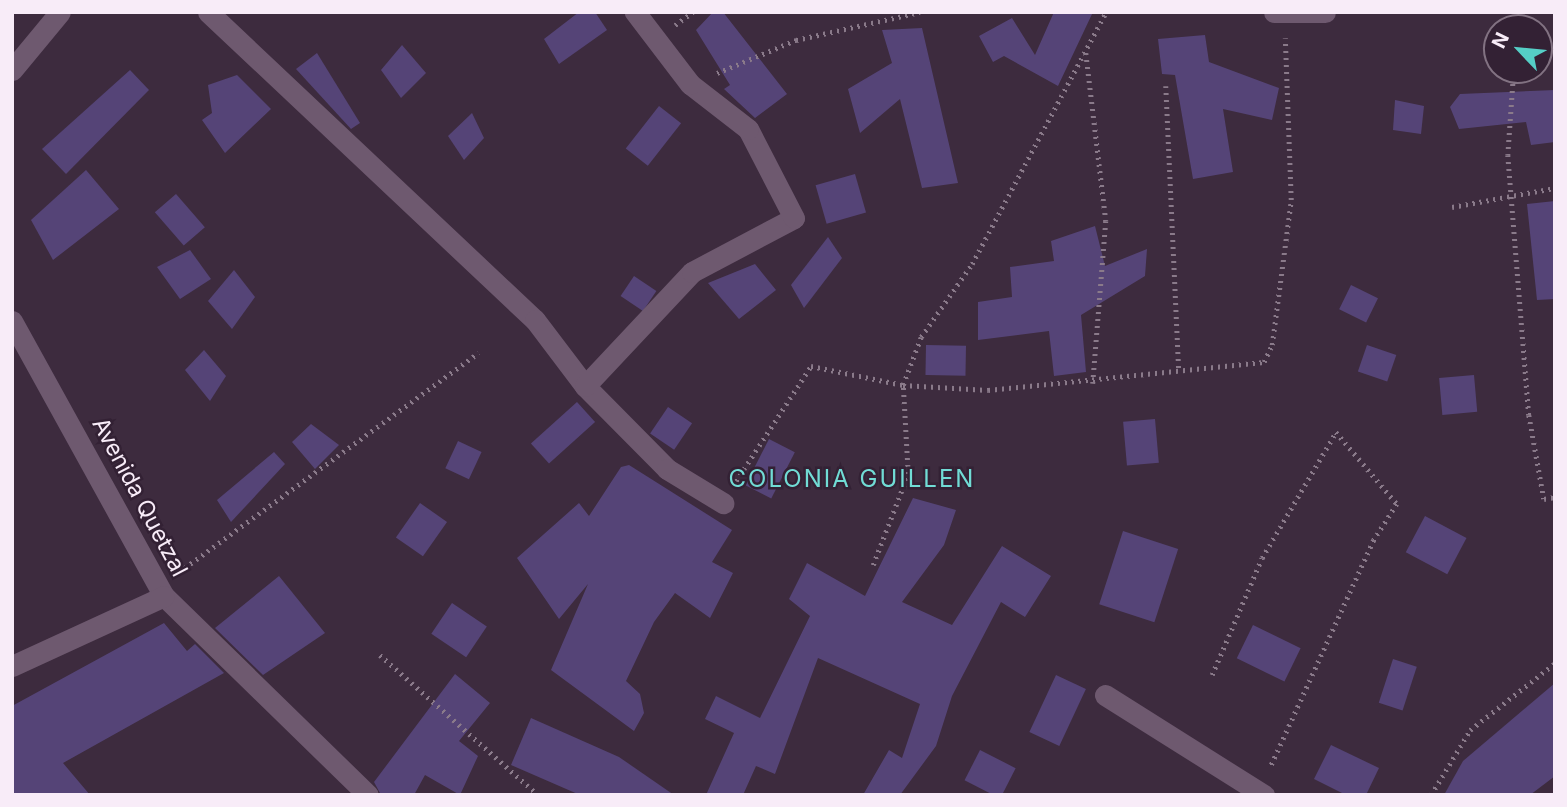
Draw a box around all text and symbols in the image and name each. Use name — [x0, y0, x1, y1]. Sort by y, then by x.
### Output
north arrow — [1483, 14, 1553, 84]
text: N — [1487, 29, 1514, 52]
street label: Avenida Quetzal — [86, 413, 194, 581]
district label: COLONIA GUILLEN — [730, 465, 974, 493]

